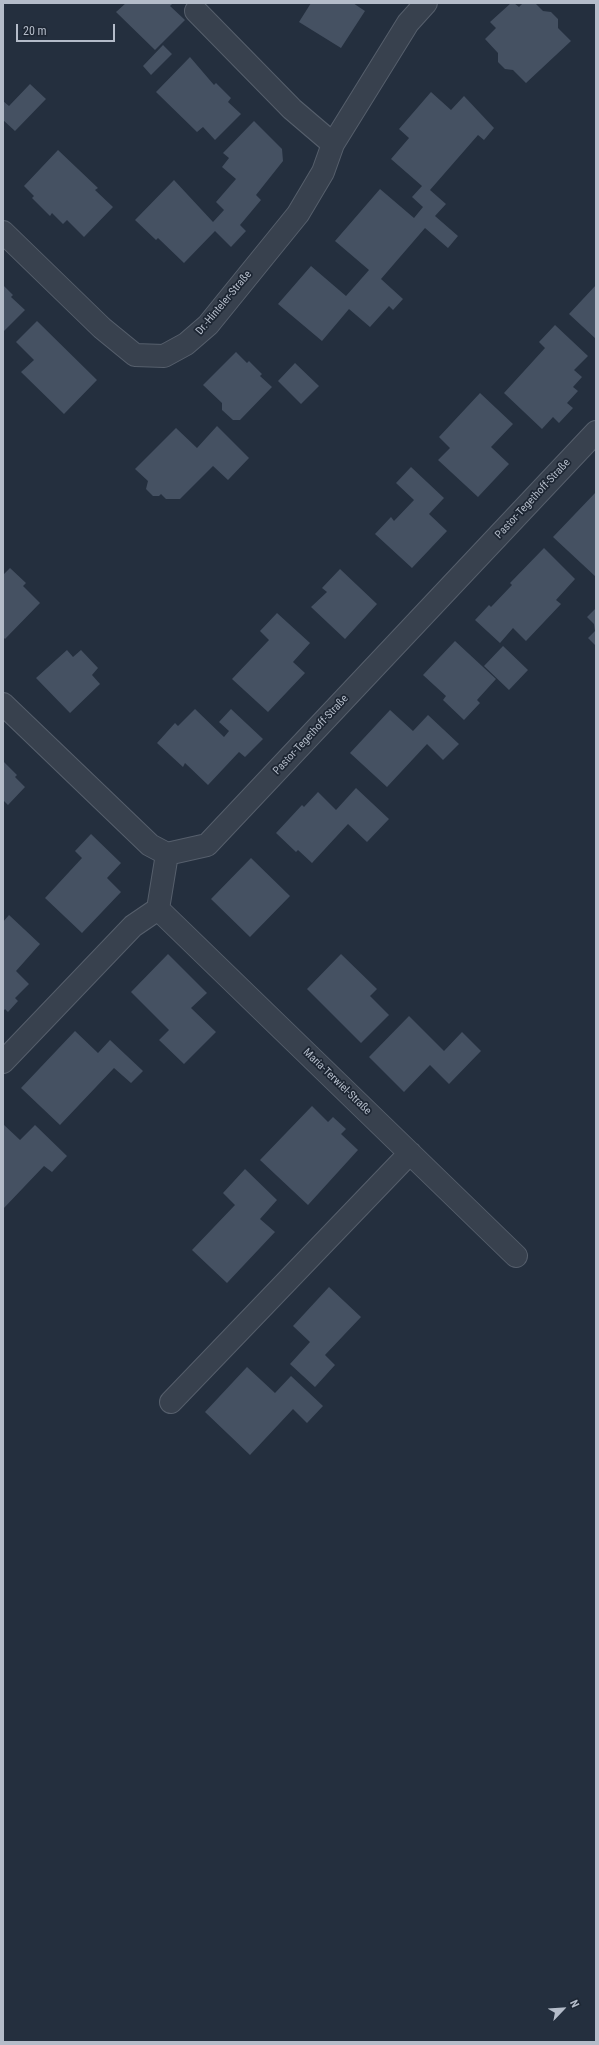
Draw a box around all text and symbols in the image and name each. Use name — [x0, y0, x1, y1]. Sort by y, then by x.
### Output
scale bar — [18, 16, 117, 42]
text: 20 m — [23, 24, 47, 38]
street label: Dr.-Hinteler-Straße — [193, 268, 255, 338]
street label: Pastor-Tegethoff-Straße — [493, 456, 573, 542]
street label: Pastor-Tegethoff-Straße — [271, 692, 351, 778]
street label: Maria-Terwiel-Straße — [300, 1046, 374, 1118]
north arrow — [543, 1989, 583, 2029]
text: N — [567, 1998, 582, 2010]

